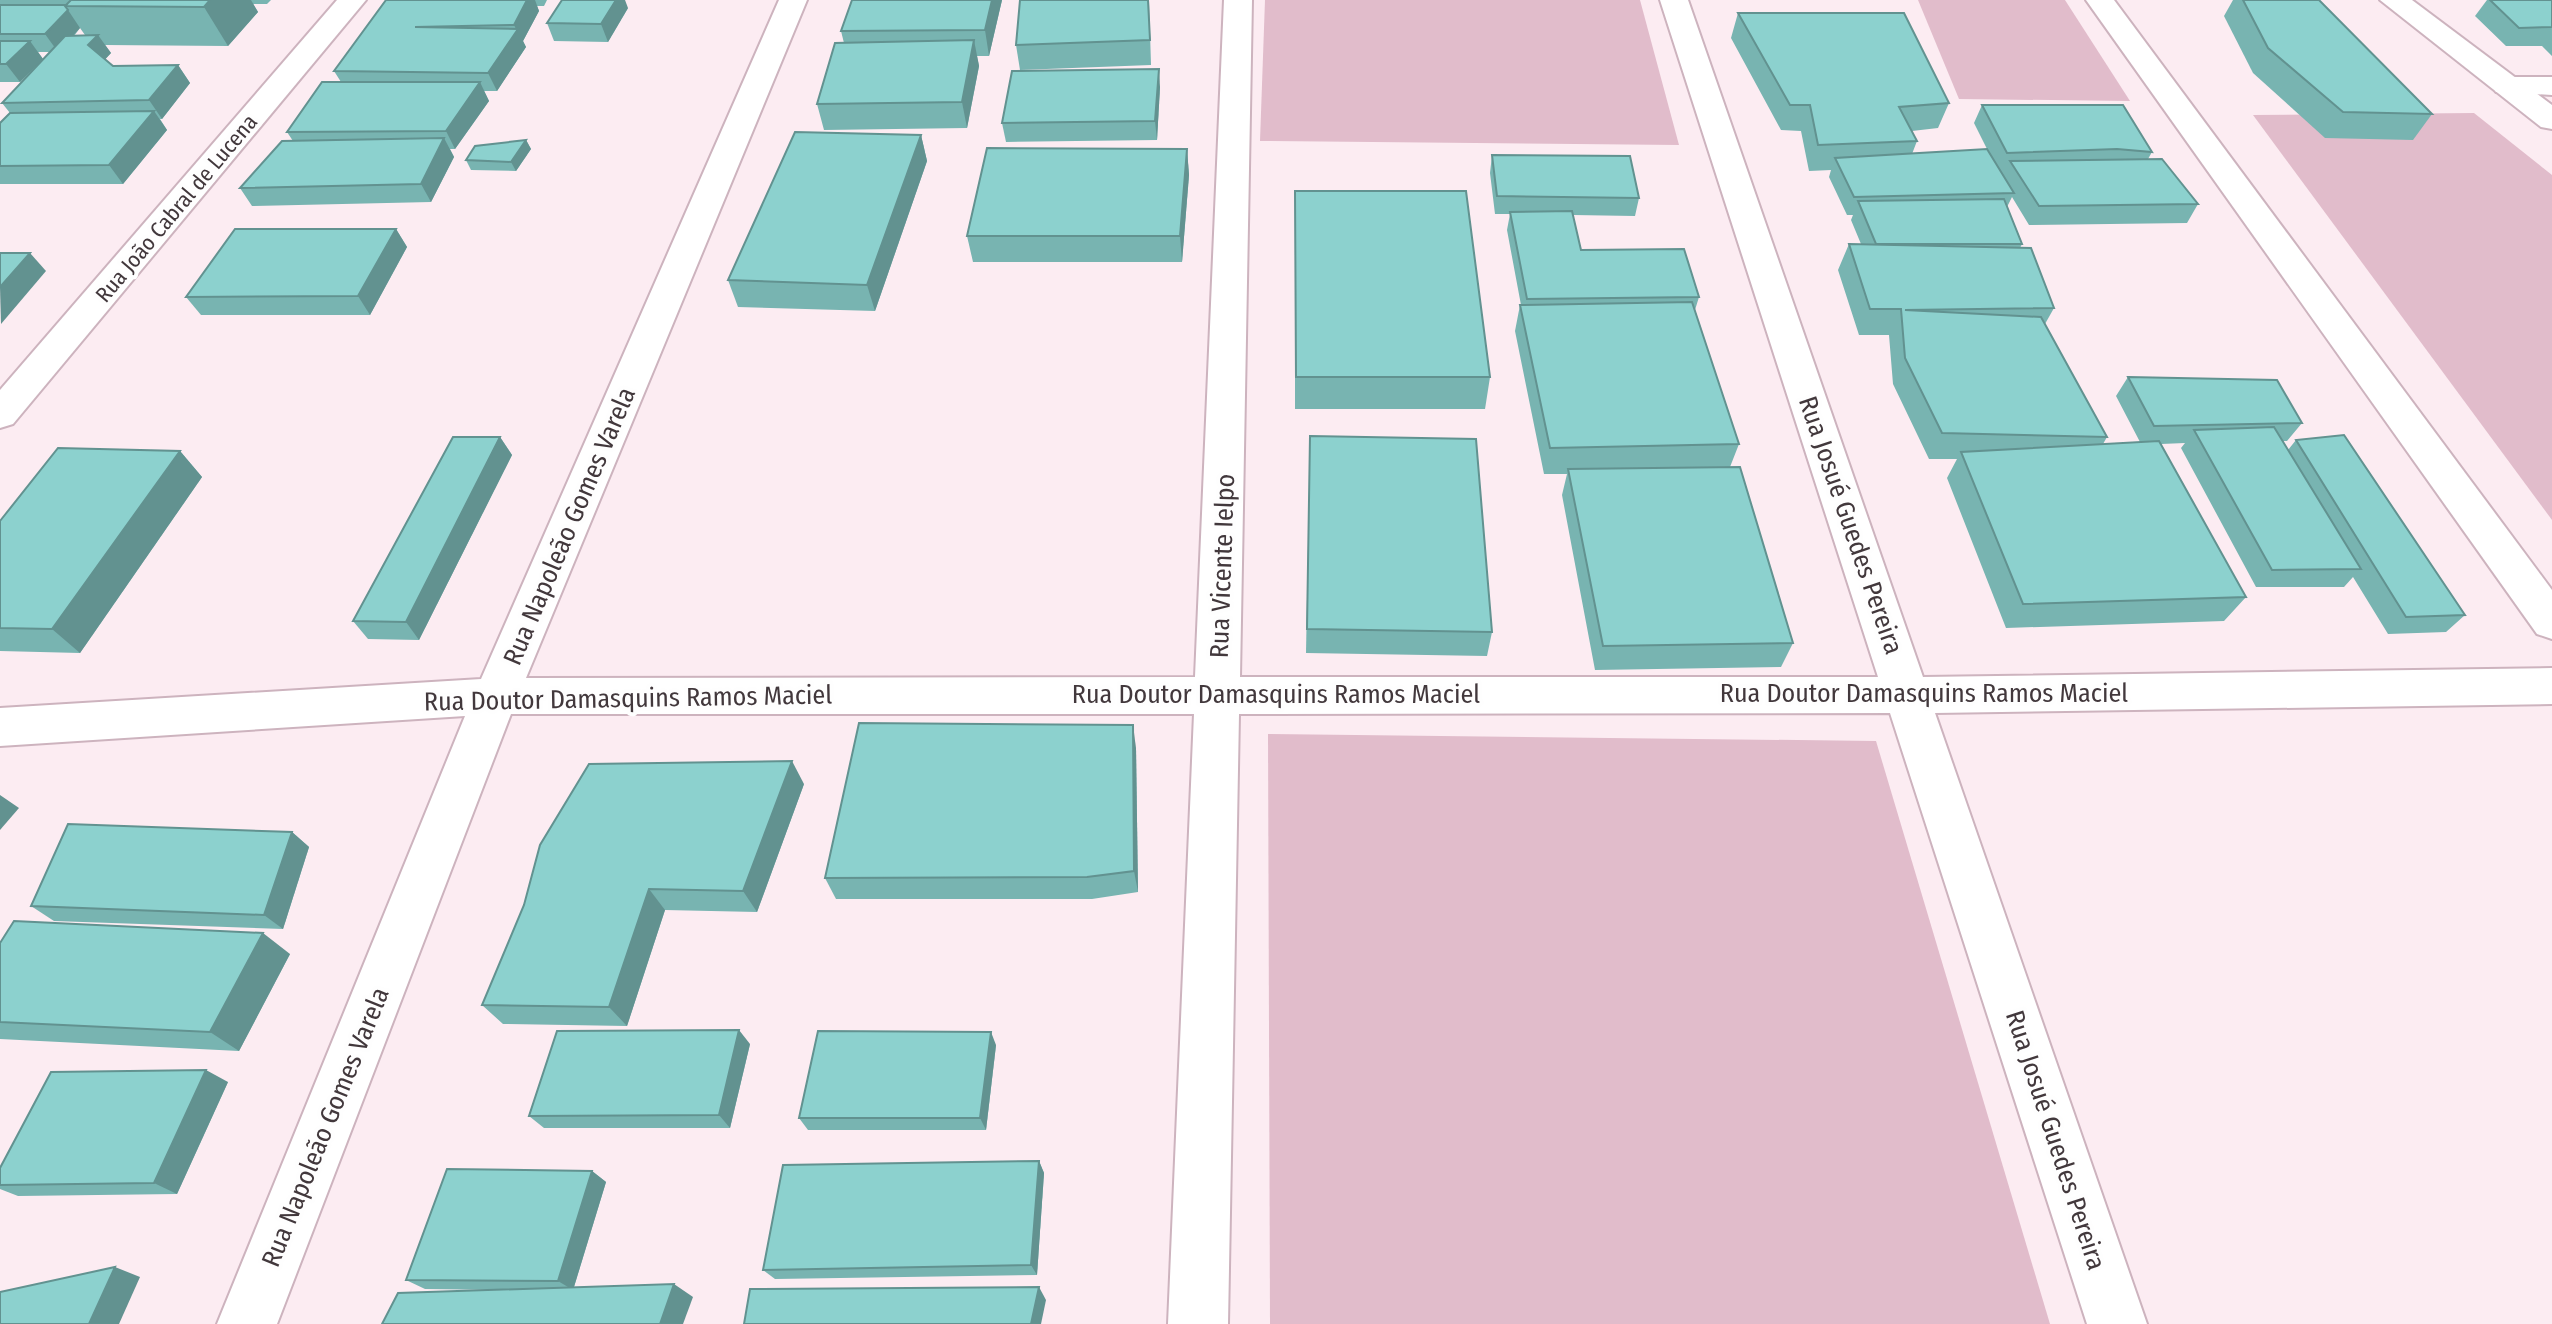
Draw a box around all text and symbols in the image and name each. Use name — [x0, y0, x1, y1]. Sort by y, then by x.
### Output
street label: Rua João Cabral de Lucena — [90, 109, 263, 308]
street label: Rua Napoleão Gomes Varela — [497, 383, 642, 670]
street label: Rua Josué Guedes Pereira — [1792, 392, 1909, 658]
street label: Rua Vicente Ielpo — [1204, 473, 1241, 659]
street label: Rua Doutor Damasquins Ramos Maciel — [1720, 678, 2128, 709]
street label: Rua Doutor Damasquins Ramos Maciel — [424, 679, 833, 718]
street label: Rua Doutor Damasquins Ramos Maciel — [1072, 679, 1480, 710]
street label: Rua Napoleão Gomes Varela — [255, 983, 396, 1271]
street label: Rua Josué Guedes Pereira — [1999, 1007, 2112, 1274]

